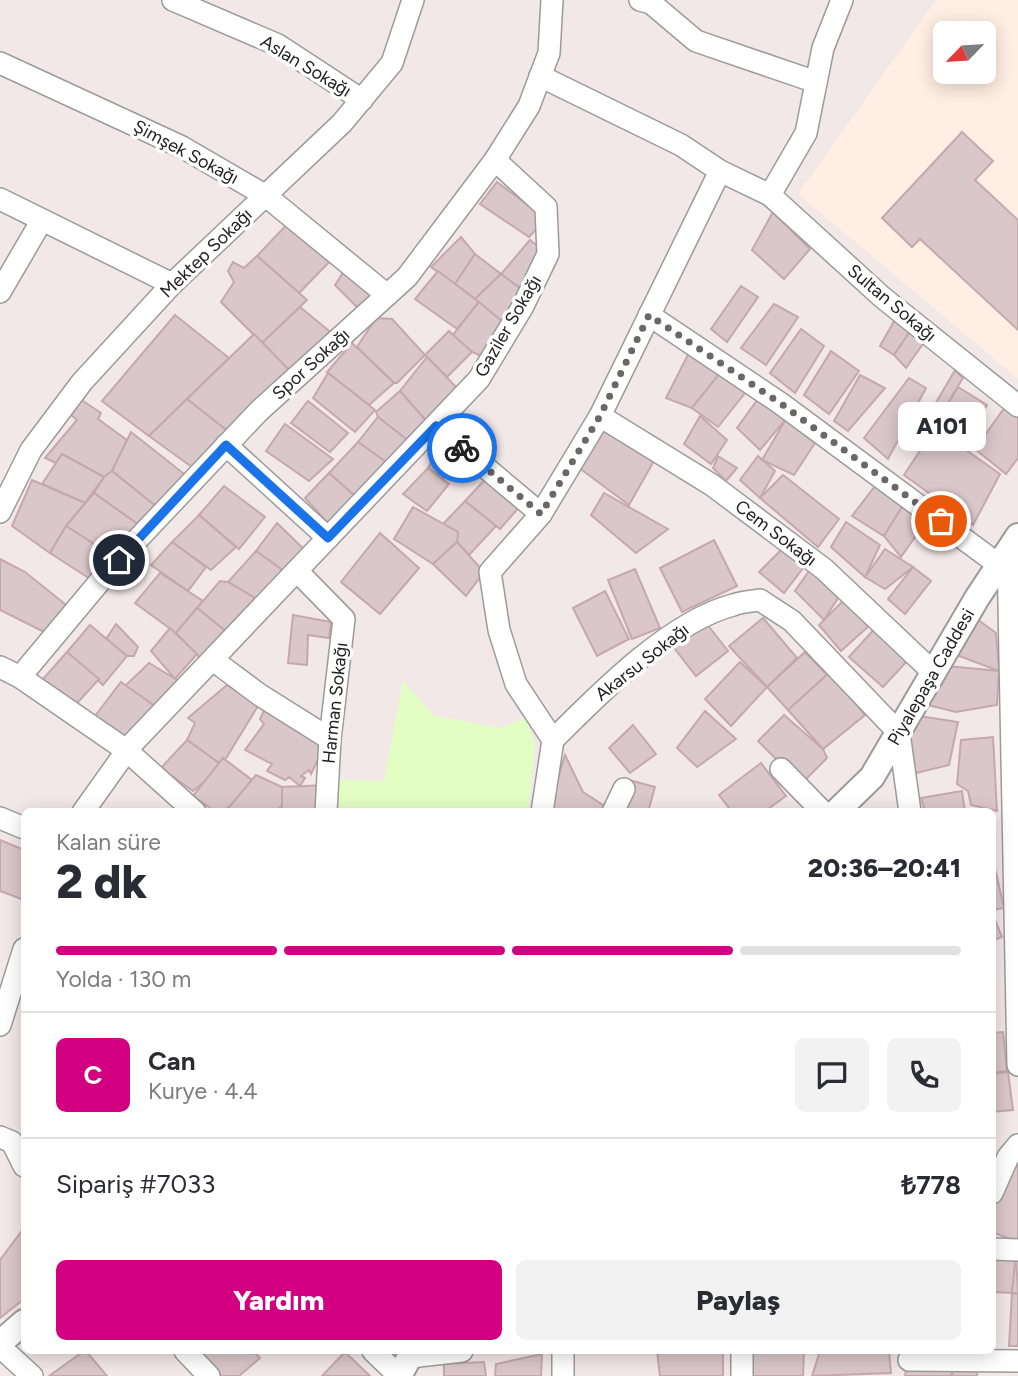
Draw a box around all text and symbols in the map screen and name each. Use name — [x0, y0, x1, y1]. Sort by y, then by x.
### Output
north arrow — [933, 21, 996, 84]
map controls — [933, 21, 996, 84]
street label: Aslan Sokağı — [257, 30, 355, 102]
street label: Şimşek Sokağı — [130, 115, 242, 189]
street label: Mektep Sokağı — [155, 204, 257, 302]
street label: Sultan Sokağı — [843, 259, 941, 347]
street label: Gaziler Sokağı — [470, 271, 546, 381]
street label: Spor Sokağı — [268, 324, 354, 404]
callout: A101 — [897, 402, 985, 451]
text: A101 — [916, 412, 968, 440]
courier — [427, 413, 497, 483]
icon: bike — [443, 429, 481, 467]
pin — [911, 491, 971, 551]
street label: Cem Sokağı — [731, 495, 821, 571]
icon: bag — [922, 502, 960, 540]
pin — [89, 530, 149, 590]
icon: home — [100, 541, 138, 579]
street label: Piyalepaşa Caddesi — [883, 605, 979, 749]
street label: Akarsu Sokağı — [591, 619, 693, 705]
street label: Harman Sokağı — [318, 641, 352, 765]
text: Kalan süre — [56, 828, 161, 856]
text: 20:36–20:41 — [808, 852, 961, 884]
text: 2 dk — [56, 854, 147, 910]
text: Yolda · 130 m — [56, 965, 191, 993]
button: chat — [795, 1038, 869, 1112]
button: phone — [887, 1038, 961, 1112]
text: Can — [148, 1045, 195, 1077]
text: C — [84, 1059, 102, 1091]
text: Kurye · 4.4 — [148, 1077, 258, 1105]
text: Sipariş #7033 — [56, 1168, 215, 1200]
text: ₺778 — [901, 1169, 961, 1201]
button: Yardım — [56, 1260, 502, 1340]
button: Paylaş — [516, 1260, 961, 1340]

